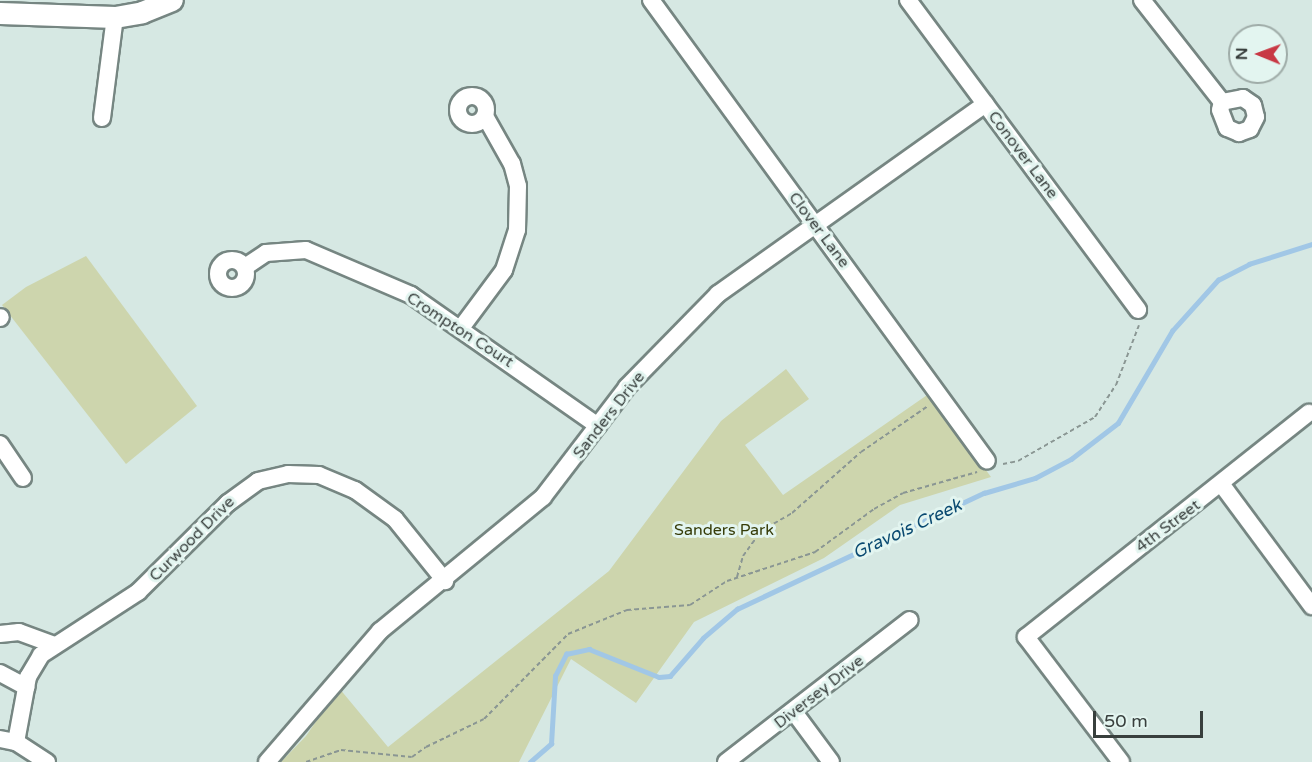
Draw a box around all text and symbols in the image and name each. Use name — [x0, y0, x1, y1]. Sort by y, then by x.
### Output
north arrow — [1228, 24, 1288, 84]
text: N — [1232, 47, 1252, 60]
street label: Conover Lane — [984, 107, 1062, 203]
street label: Clover Lane — [784, 189, 854, 271]
street label: Crompton Court — [403, 288, 517, 372]
street label: Sanders Drive — [569, 368, 649, 462]
street label: Curwood Drive — [145, 492, 239, 586]
water label: Gravois Creek — [849, 494, 965, 564]
street label: 4th Street — [1132, 496, 1204, 556]
park label: Sanders Park — [674, 520, 774, 540]
street label: Diversey Drive — [770, 651, 868, 733]
scale bar — [1096, 699, 1206, 737]
text: 50 m — [1104, 710, 1148, 732]

